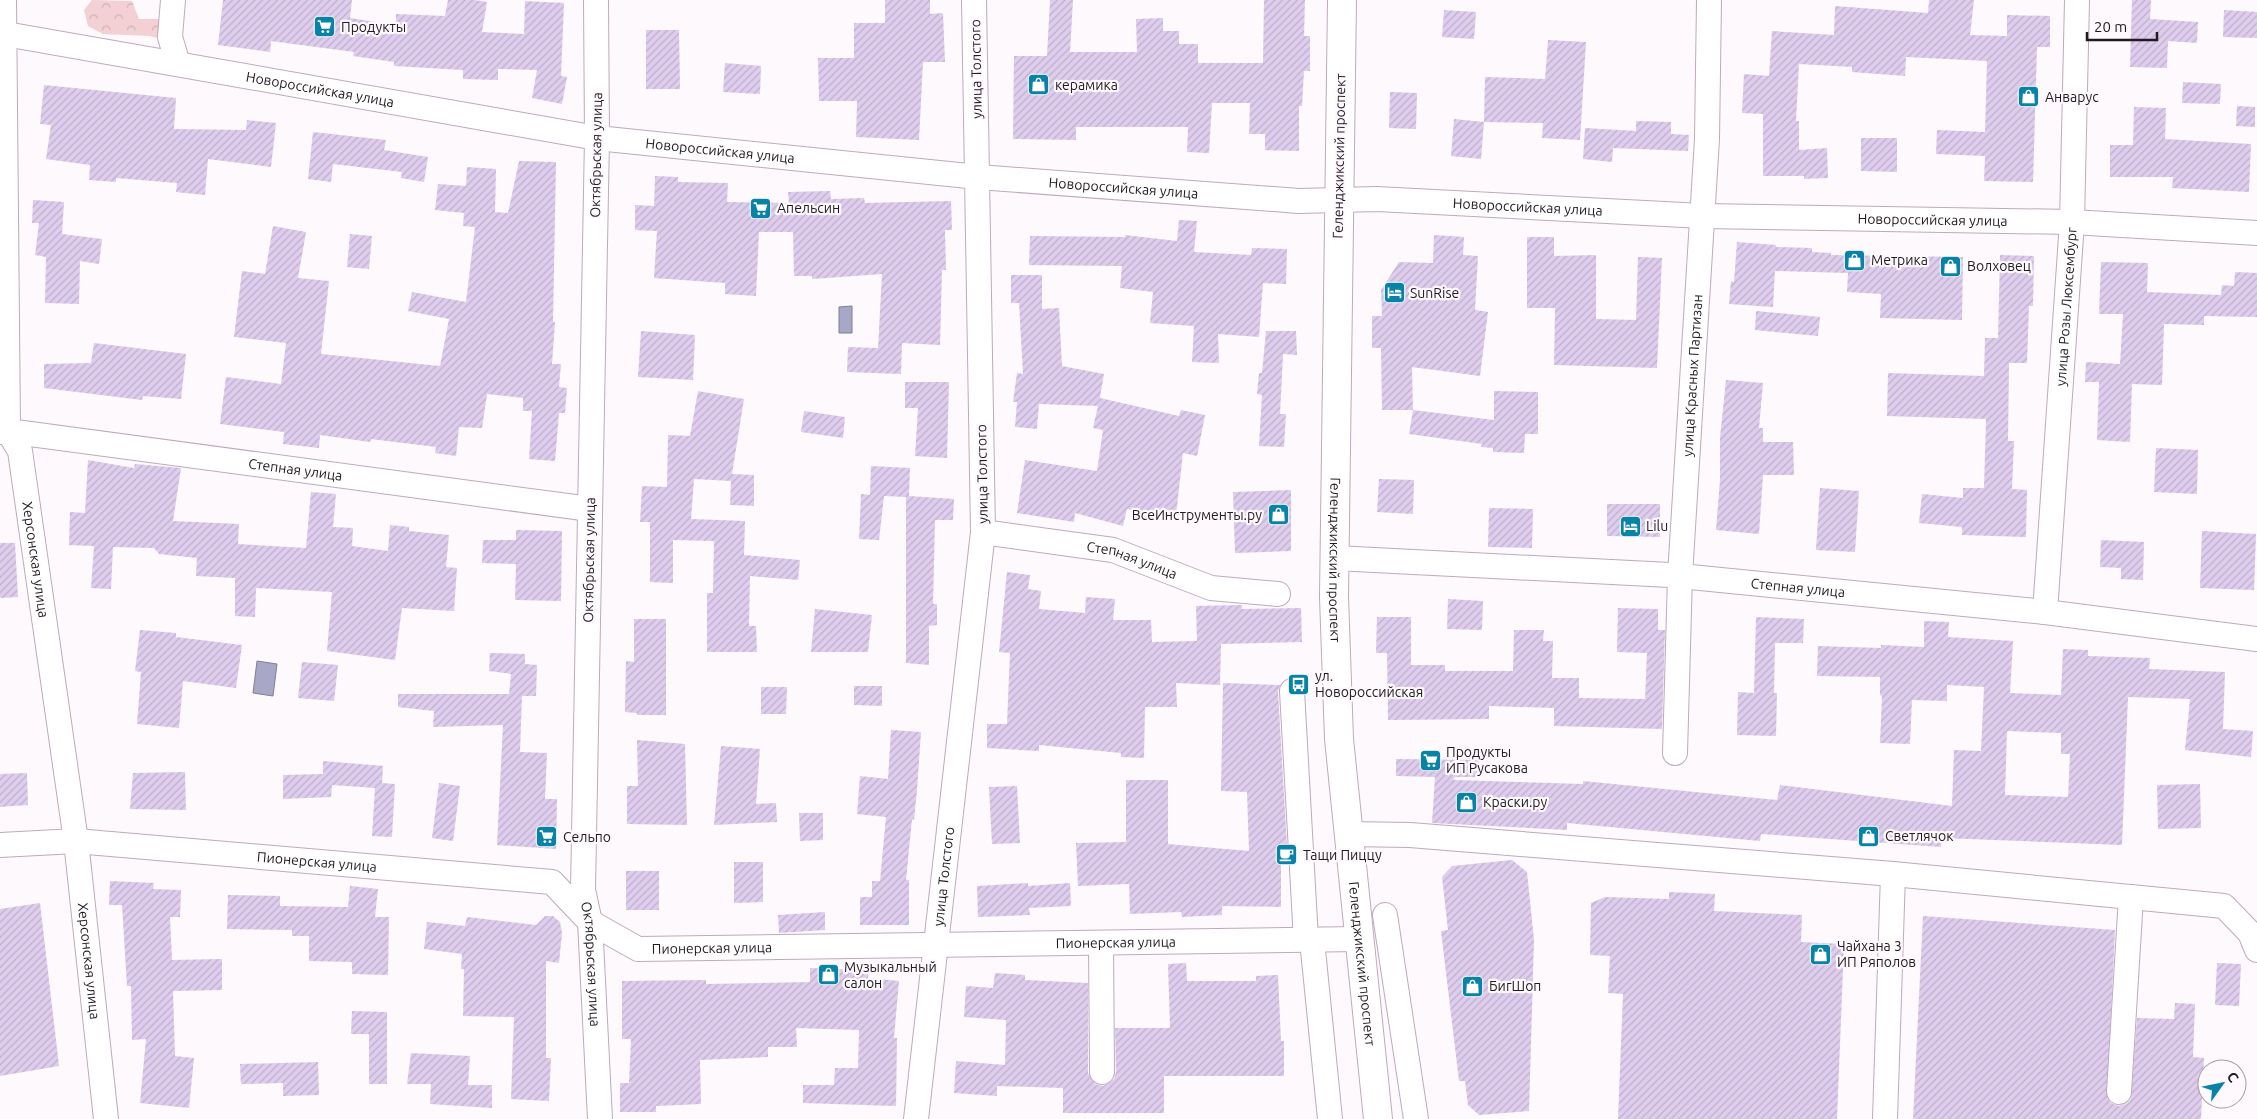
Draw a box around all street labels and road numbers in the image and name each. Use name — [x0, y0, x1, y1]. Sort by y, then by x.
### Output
street label: улица Толстого — [967, 19, 985, 119]
street label: Новороссийская улица — [245, 68, 395, 110]
street label: Геленджикский проспект — [1330, 73, 1348, 239]
street label: Октябрьская улица — [587, 92, 605, 218]
street label: Новороссийская улица — [645, 135, 796, 166]
street label: Новороссийская улица — [1048, 174, 1199, 201]
street label: Новороссийская улица — [1452, 195, 1603, 219]
street label: Новороссийская улица — [1857, 211, 2008, 229]
street label: улица Розы Люксембург — [2053, 226, 2080, 387]
street label: улица Красных Партизан — [1679, 294, 1705, 457]
street label: улица Толстого — [973, 424, 991, 524]
street label: Степная улица — [247, 455, 343, 484]
street label: Геленджикский проспект — [1326, 477, 1344, 643]
street label: Октябрьская улица — [580, 497, 598, 623]
street label: Херсонская улица — [19, 500, 52, 619]
street label: Степная улица — [1085, 538, 1179, 582]
street label: Степная улица — [1750, 575, 1846, 600]
street label: улица Толстого — [930, 826, 957, 927]
street label: Пионерская улица — [256, 849, 378, 875]
street label: Геленджикский проспект — [1346, 881, 1378, 1047]
street label: Октябрьская улица — [578, 900, 603, 1027]
street label: Херсонская улица — [75, 902, 103, 1020]
street label: Пионерская улица — [1056, 934, 1176, 951]
street label: Пионерская улица — [652, 939, 772, 957]

